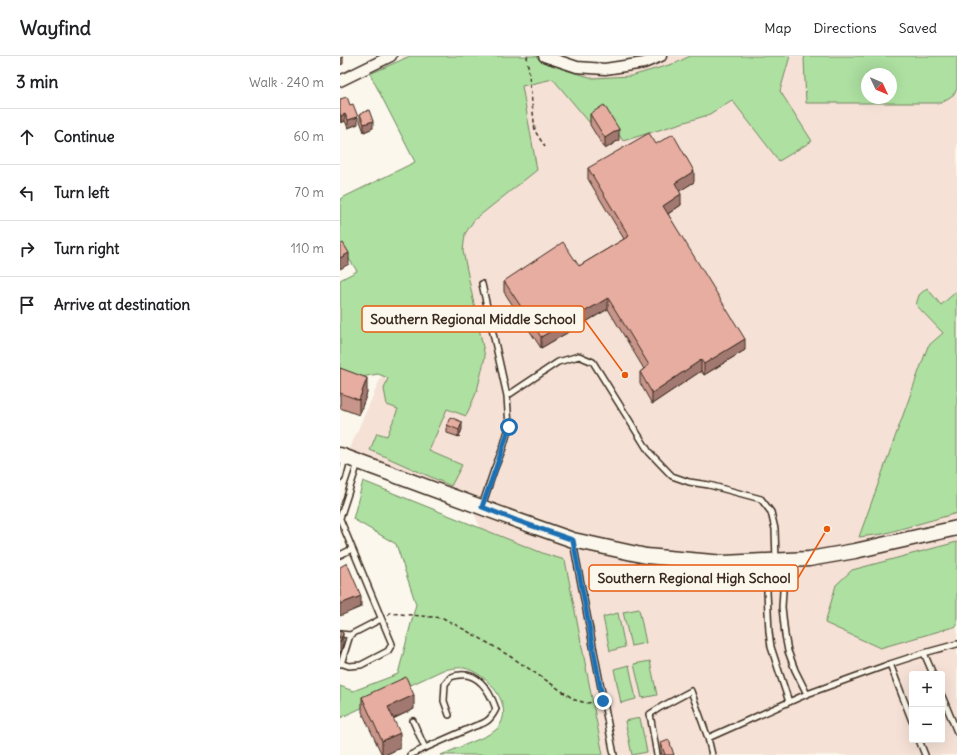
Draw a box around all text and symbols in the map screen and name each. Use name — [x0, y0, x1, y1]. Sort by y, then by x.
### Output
text: Wayfind — [20, 16, 91, 40]
text: Map — [764, 19, 791, 37]
text: Directions — [813, 19, 877, 37]
text: Saved — [899, 19, 937, 37]
north arrow — [861, 68, 897, 104]
text: 3 min — [16, 71, 58, 93]
text: Walk · 240 m — [249, 74, 324, 91]
icon: ahead — [16, 126, 38, 148]
text: Continue — [54, 127, 115, 146]
text: 60 m — [293, 128, 324, 145]
icon: left — [16, 182, 38, 204]
text: Turn left — [54, 183, 109, 202]
text: 70 m — [295, 184, 324, 201]
icon: right — [16, 238, 38, 260]
text: Turn right — [54, 239, 119, 258]
text: 110 m — [291, 240, 324, 257]
icon: arrive — [16, 294, 38, 316]
text: Arrive at destination — [54, 295, 190, 314]
callout: Southern Regional Middle School — [362, 306, 584, 332]
text: Southern Regional Middle School — [370, 310, 576, 328]
route start — [500, 418, 518, 436]
callout: Southern Regional High School — [589, 565, 798, 591]
text: Southern Regional High School — [597, 569, 791, 587]
map controls — [909, 671, 945, 743]
button: + — [909, 671, 945, 707]
route end — [594, 692, 612, 710]
button: − — [909, 707, 945, 743]

